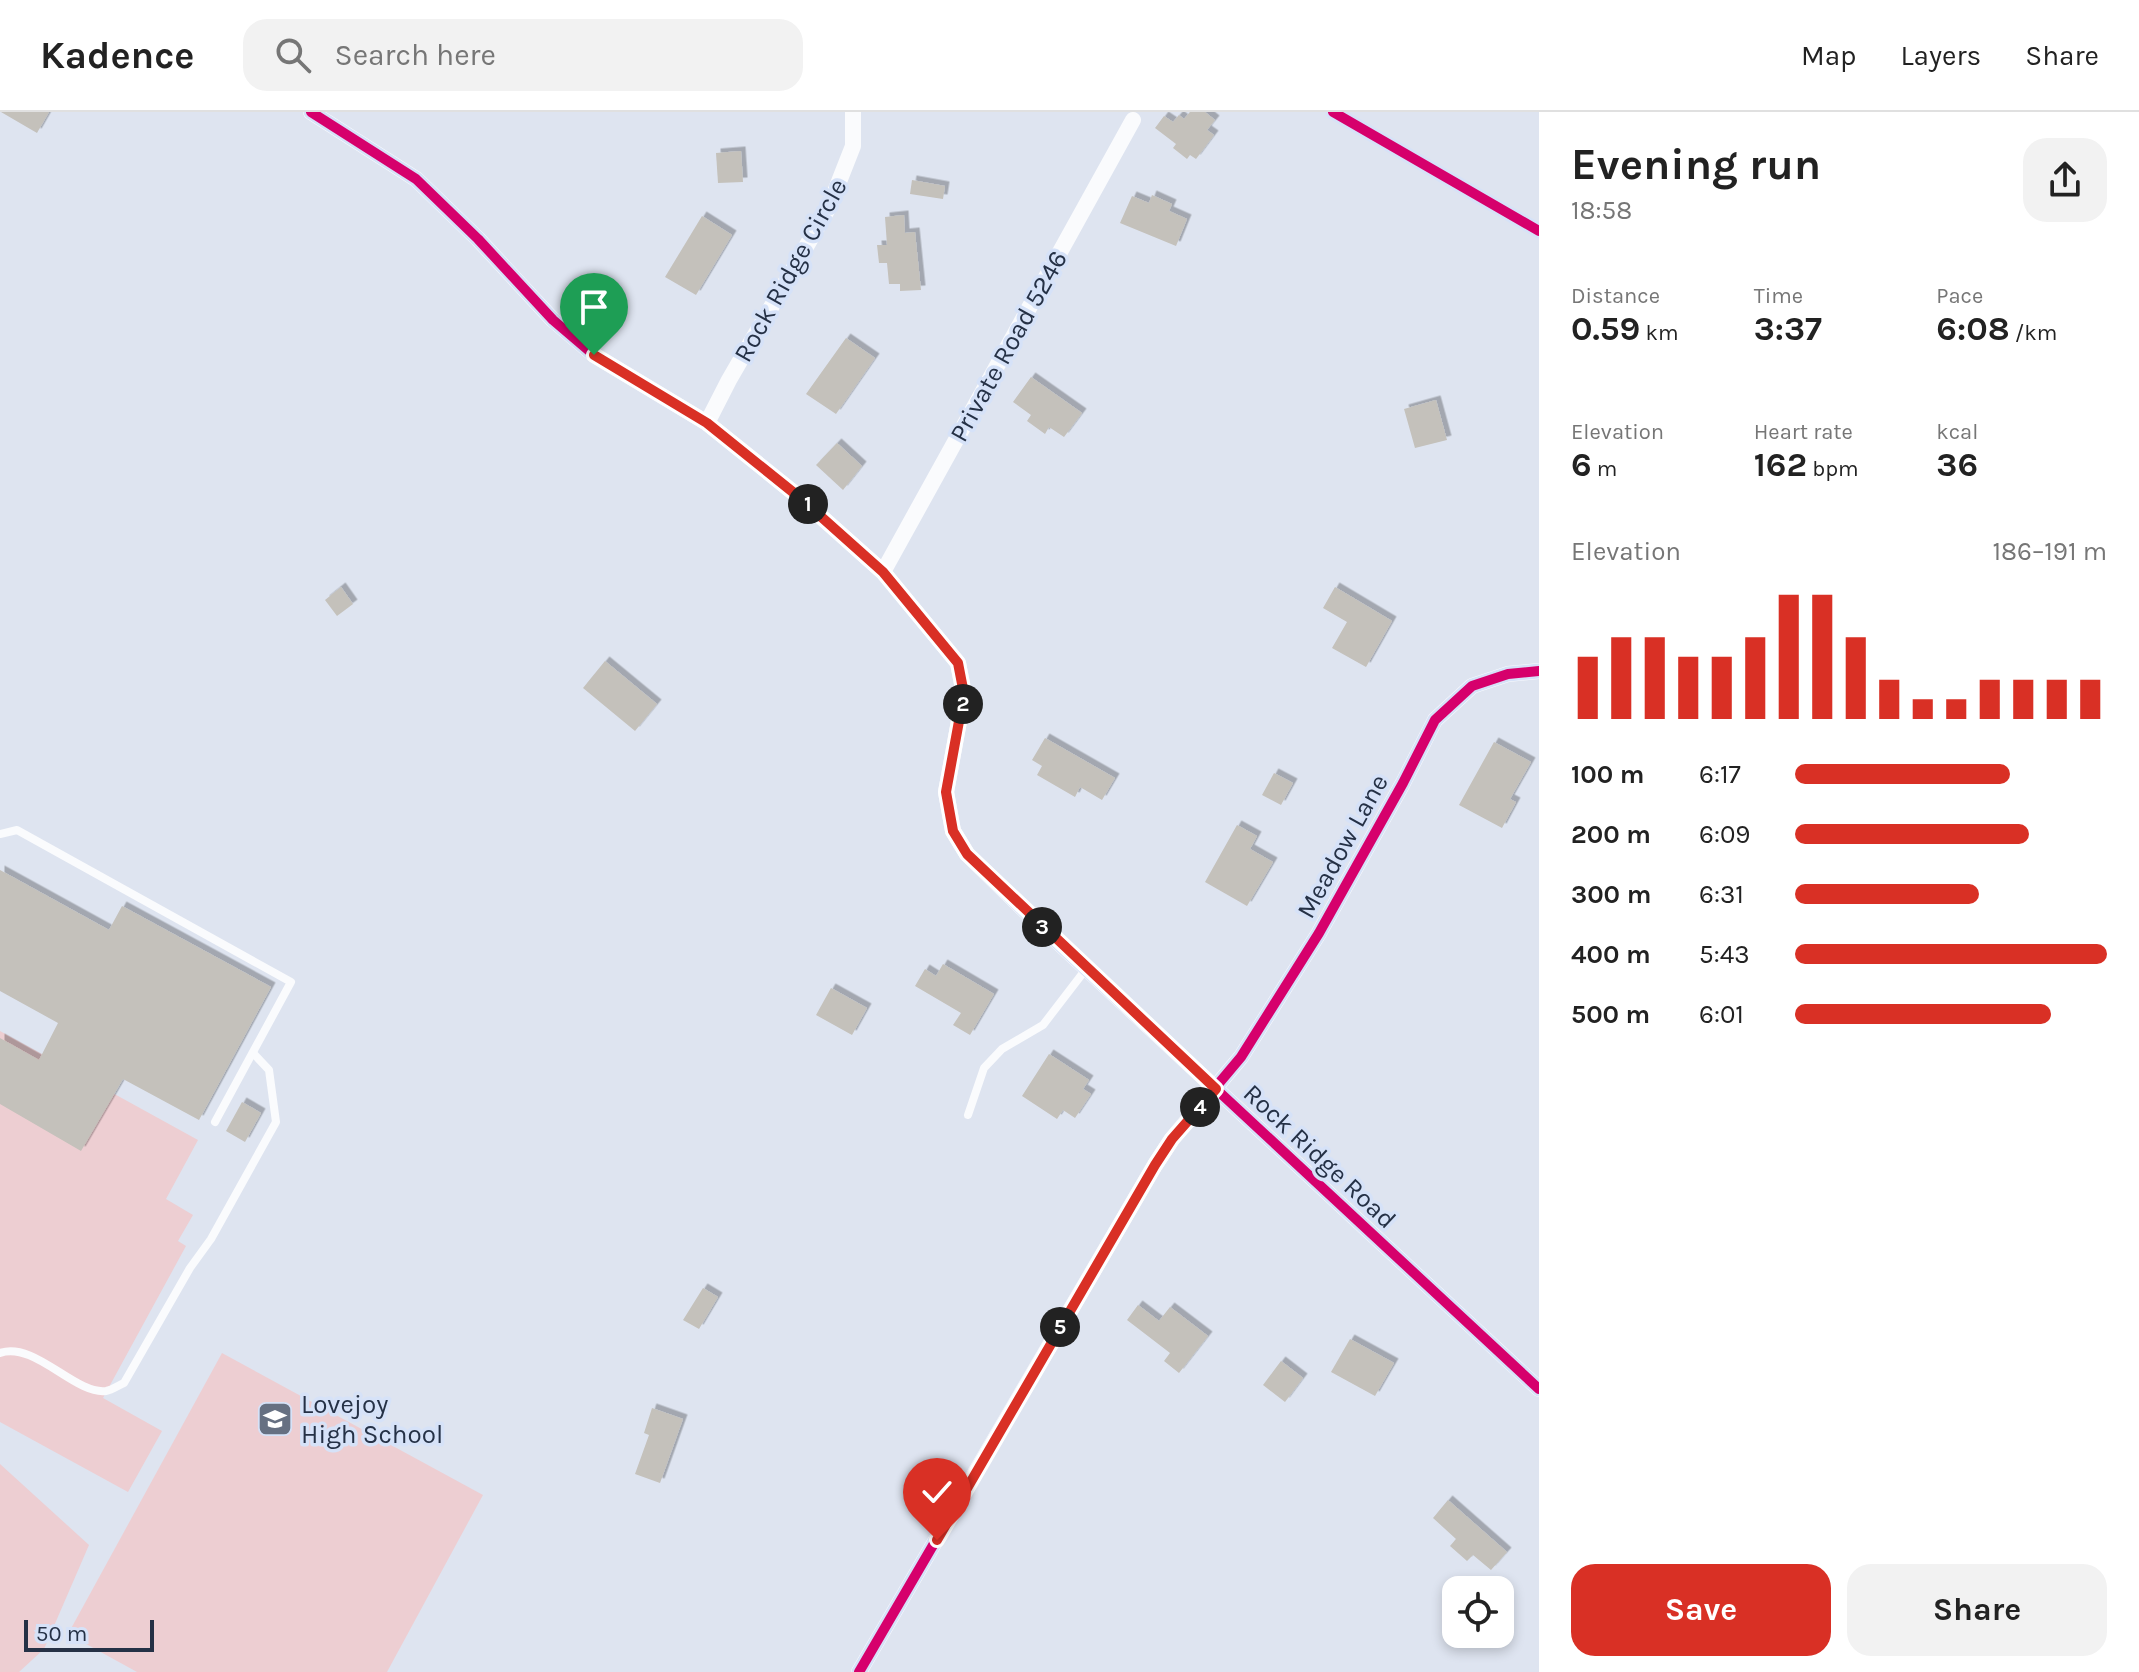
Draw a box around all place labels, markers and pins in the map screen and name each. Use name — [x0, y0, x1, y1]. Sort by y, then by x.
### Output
pin — [560, 273, 628, 355]
pin: 1 — [788, 484, 828, 524]
pin: 2 — [943, 684, 983, 724]
pin: 3 — [1022, 907, 1062, 947]
pin: 4 — [1180, 1087, 1220, 1127]
pin: 5 — [1040, 1307, 1080, 1347]
place label: Lovejoy High School — [301, 1389, 443, 1450]
school or university icon: Lovejoy High School — [256, 1400, 294, 1438]
pin — [903, 1458, 971, 1540]

